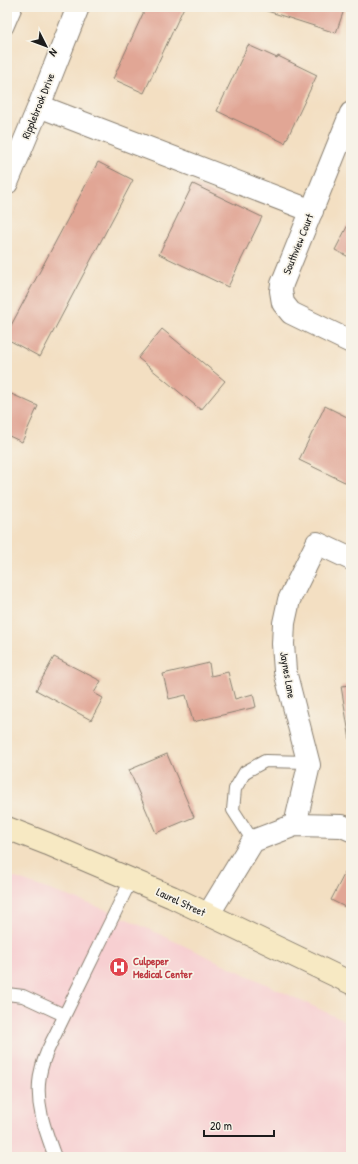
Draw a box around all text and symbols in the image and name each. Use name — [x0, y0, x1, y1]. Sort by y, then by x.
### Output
north arrow — [26, 26, 66, 66]
text: N — [46, 46, 61, 60]
street label: Ripplebrook Drive — [18, 71, 58, 141]
street label: Southview Court — [280, 211, 317, 276]
street label: Jaynes Lane — [277, 651, 299, 700]
street label: Laurel Street — [154, 885, 208, 920]
place label: Culpeper Medical Center — [133, 954, 193, 981]
hospital icon: Culpeper Medical Center — [108, 956, 130, 978]
scale bar — [204, 1112, 274, 1138]
text: 20 m — [210, 1117, 232, 1134]

